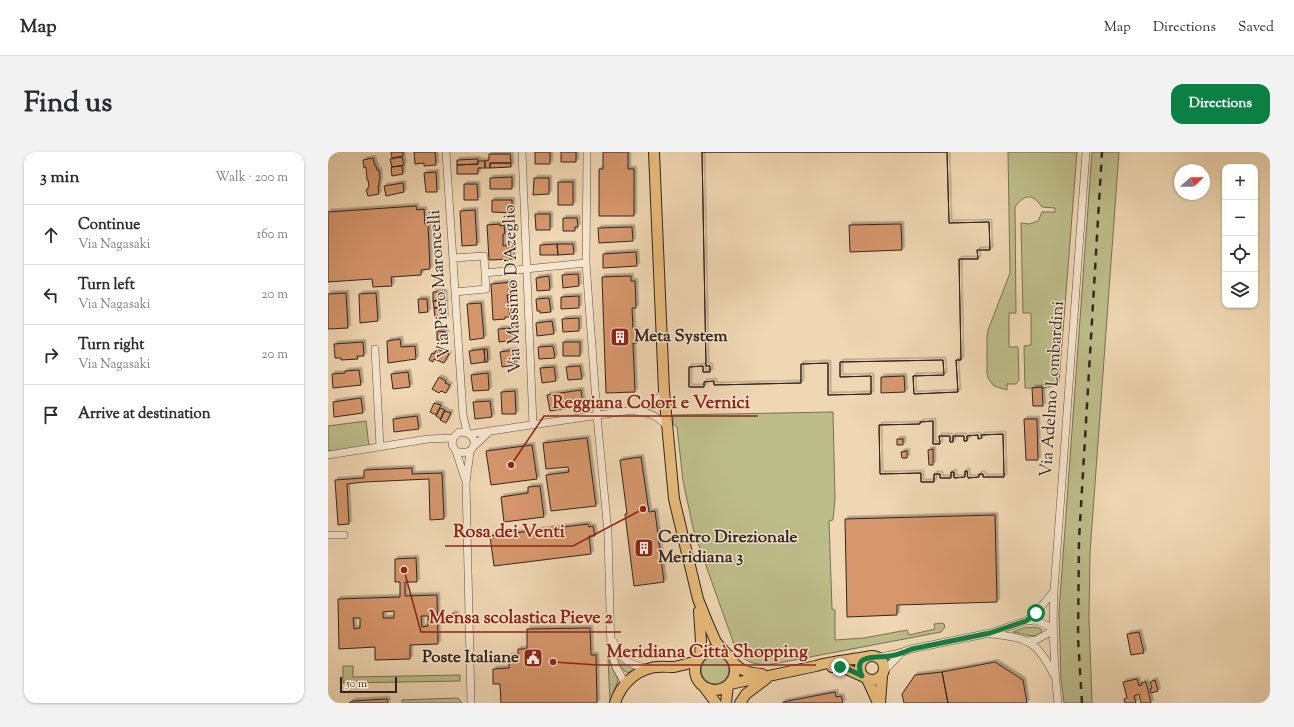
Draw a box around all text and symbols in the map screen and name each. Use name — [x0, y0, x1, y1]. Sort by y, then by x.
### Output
text: Map — [20, 14, 57, 41]
text: Map — [1104, 18, 1131, 38]
text: Directions — [1153, 18, 1216, 38]
text: Saved — [1238, 18, 1274, 38]
text: Find us — [24, 84, 112, 124]
button: Directions — [1171, 84, 1270, 124]
north arrow — [1174, 164, 1210, 200]
map controls — [1222, 164, 1258, 308]
button: + — [1222, 164, 1258, 200]
text: 3 min — [40, 166, 79, 190]
text: Walk · 200 m — [215, 169, 288, 187]
button: − — [1222, 200, 1258, 236]
street label: Via Massimo D'Azeglio — [498, 204, 528, 374]
street label: Via Piero Maroncelli — [423, 209, 457, 359]
text: Continue — [78, 215, 140, 236]
icon: ahead — [40, 224, 62, 246]
text: 160 m — [257, 226, 288, 244]
text: Via Nagasaki — [78, 236, 151, 254]
button: locate — [1222, 236, 1258, 272]
button: layers — [1222, 272, 1258, 308]
text: Turn left — [78, 275, 135, 296]
icon: left — [40, 284, 62, 306]
text: 20 m — [262, 286, 288, 304]
text: Via Nagasaki — [78, 296, 151, 314]
street label: Via Adelmo Lombardini — [1035, 300, 1071, 478]
place label: Meta System — [634, 325, 728, 349]
building icon: Meta System — [609, 326, 631, 348]
text: Turn right — [78, 335, 144, 356]
icon: right — [40, 344, 62, 366]
text: 20 m — [262, 346, 288, 364]
text: Via Nagasaki — [78, 356, 151, 374]
callout: Reggiana Colori e Vernici — [544, 386, 758, 416]
text: Reggiana Colori e Vernici — [552, 391, 751, 417]
icon: arrive — [40, 404, 62, 426]
text: Arrive at destination — [78, 404, 211, 425]
callout: Rosa dei Venti — [445, 516, 573, 546]
text: Rosa dei Venti — [453, 520, 566, 546]
place label: Centro Direzionale Meridiana 3 — [658, 526, 798, 570]
building icon: Centro Direzionale Meridiana 3 — [633, 537, 655, 559]
callout: Mensa scolastica Pieve 2 — [421, 602, 621, 632]
route start — [1027, 604, 1045, 622]
text: Mensa scolastica Pieve 2 — [429, 606, 614, 632]
callout: Meridiana Città Shopping — [598, 635, 816, 665]
text: Meridiana Città Shopping — [606, 640, 808, 666]
place label: Poste Italiane — [422, 646, 519, 670]
public building icon: Poste Italiane — [522, 647, 544, 669]
route end — [831, 658, 849, 676]
scale bar — [340, 675, 397, 694]
text: 50 m — [346, 676, 367, 692]

